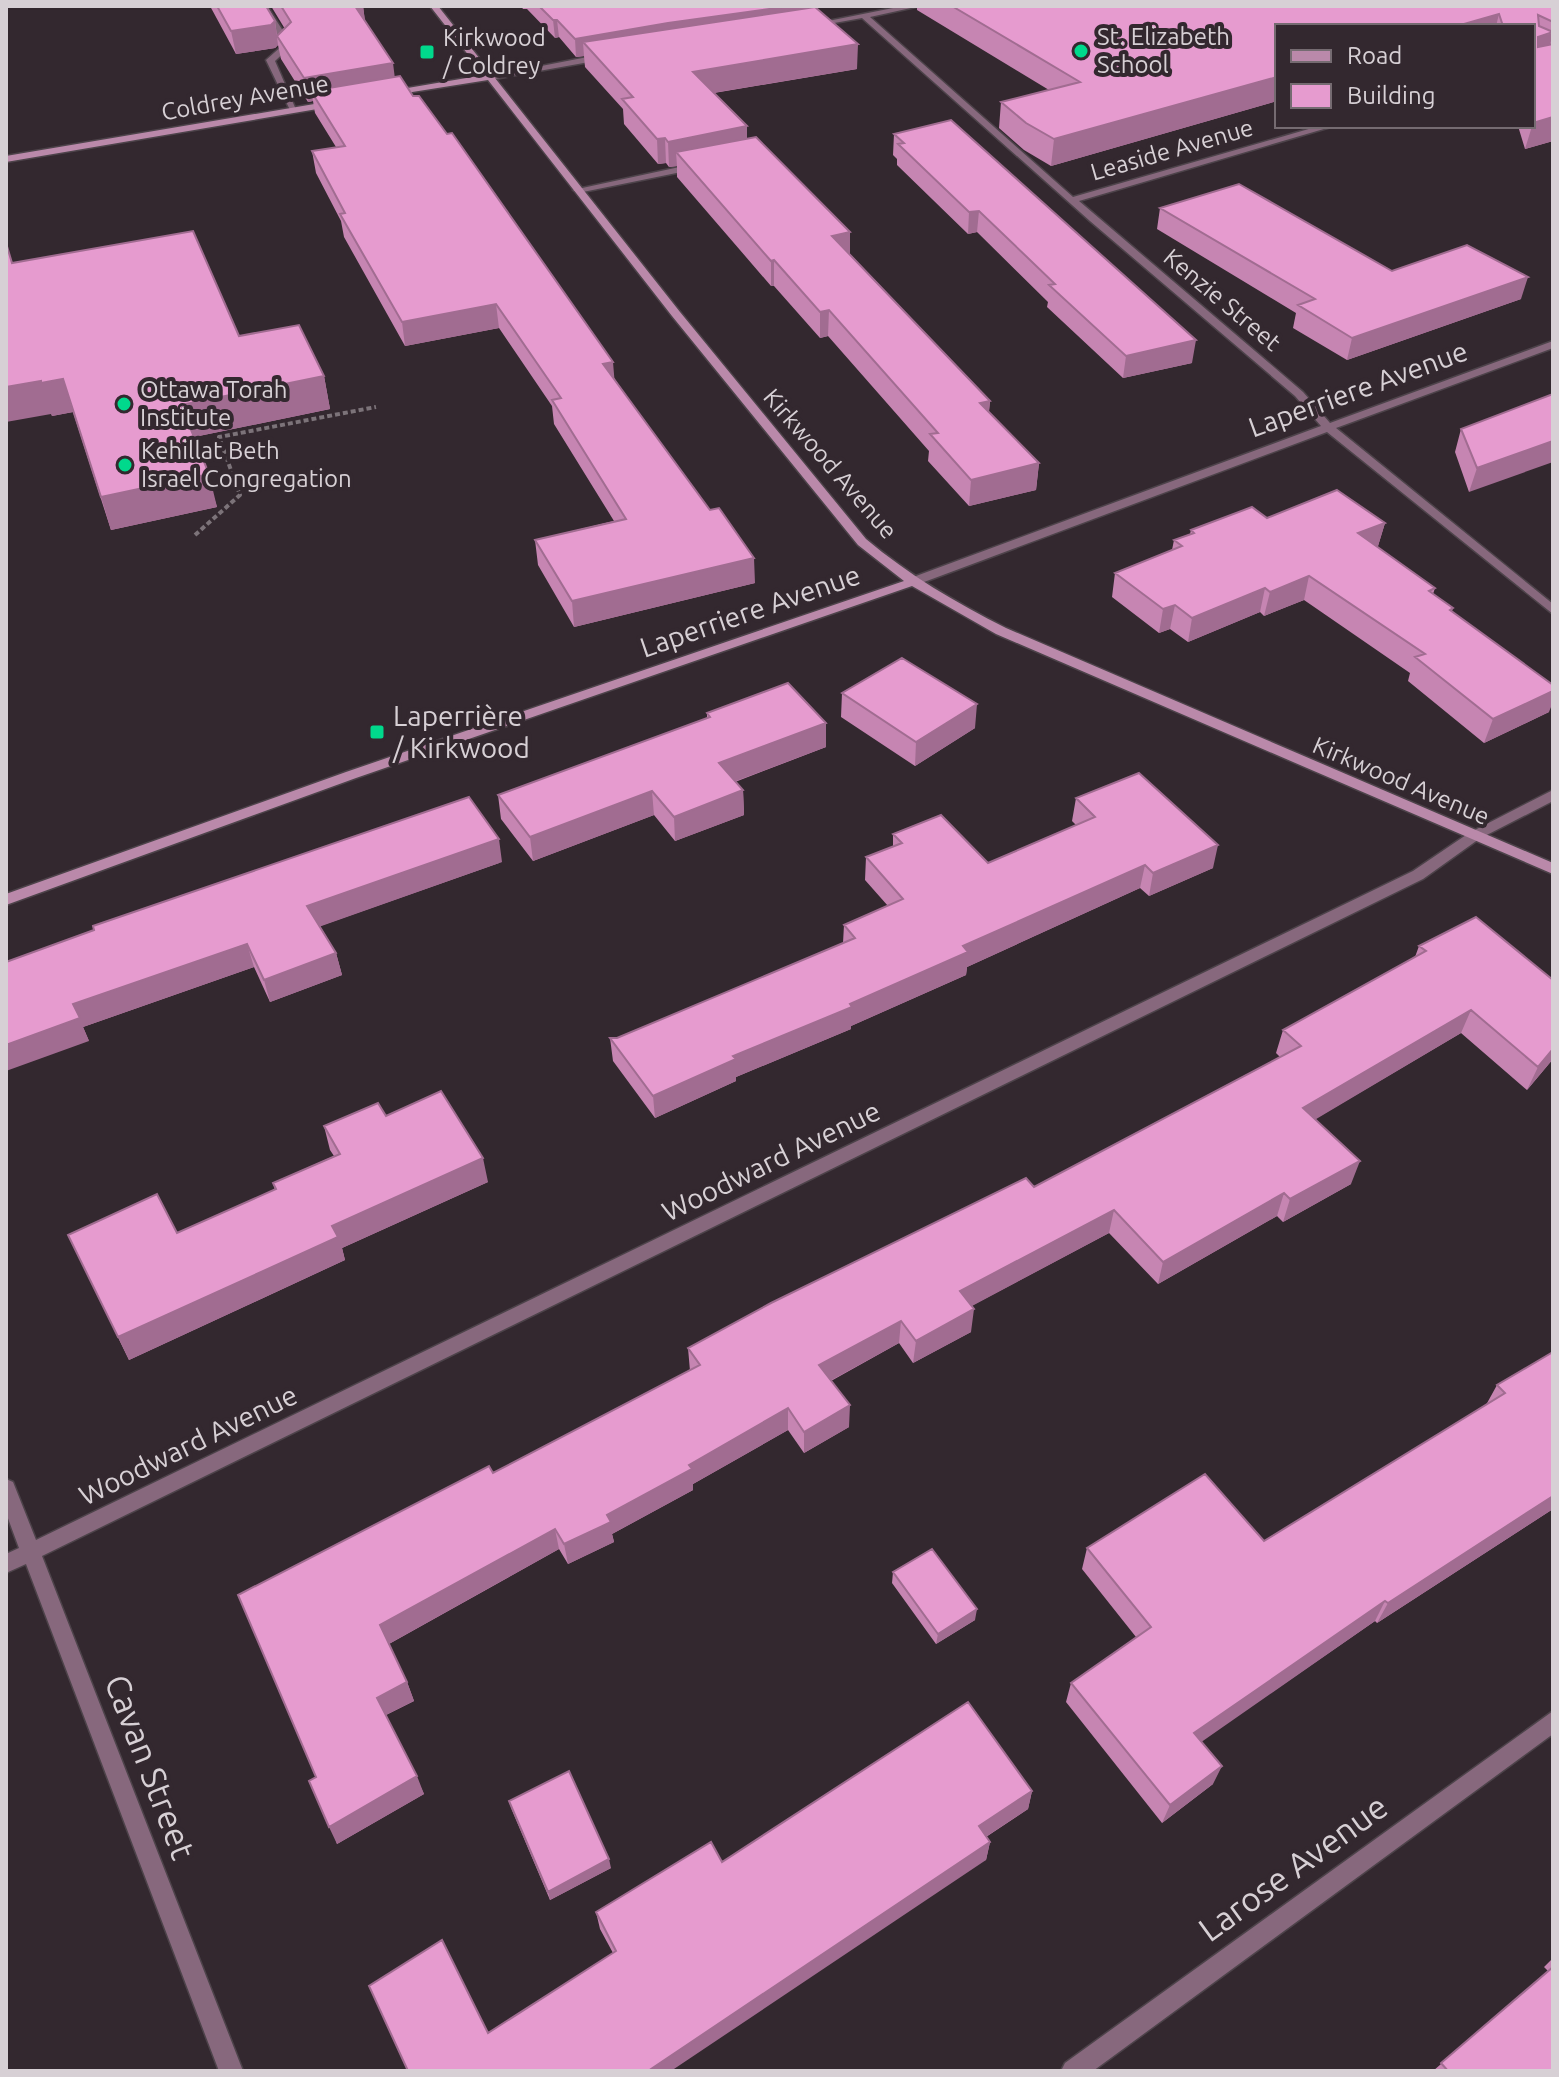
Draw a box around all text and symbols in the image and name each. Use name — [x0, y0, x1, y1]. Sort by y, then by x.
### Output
place label: St. Elizabeth School — [1097, 23, 1230, 78]
place label: Kirkwood / Coldrey — [442, 24, 546, 79]
legend — [1275, 24, 1535, 128]
marker: St. Elizabeth School — [1072, 42, 1090, 60]
text: Road — [1347, 42, 1402, 69]
marker: Kirkwood / Coldrey — [418, 43, 436, 61]
street label: Coldrey Avenue — [159, 70, 331, 126]
text: Building — [1347, 82, 1435, 109]
street label: Leaside Avenue — [1088, 113, 1256, 186]
street label: Kenzie Street — [1159, 243, 1287, 357]
street label: Laperriere Avenue — [1244, 334, 1472, 443]
place label: Ottawa Torah Institute — [140, 376, 288, 431]
street label: Kirkwood Avenue — [758, 383, 903, 544]
marker: Ottawa Torah Institute — [115, 395, 133, 413]
place label: Kehillat Beth Israel Congregation — [141, 437, 352, 492]
marker: Kehillat Beth Israel Congregation — [116, 456, 134, 474]
street label: Laperriere Avenue — [636, 558, 864, 663]
place label: Laperrière / Kirkwood — [392, 700, 530, 763]
marker: Laperrière / Kirkwood — [368, 723, 386, 741]
street label: Kirkwood Avenue — [1309, 731, 1494, 830]
street label: Woodward Avenue — [657, 1094, 885, 1227]
street label: Woodward Avenue — [74, 1378, 302, 1511]
street label: Cavan Street — [98, 1669, 204, 1864]
street label: Larose Avenue — [1191, 1786, 1394, 1948]

